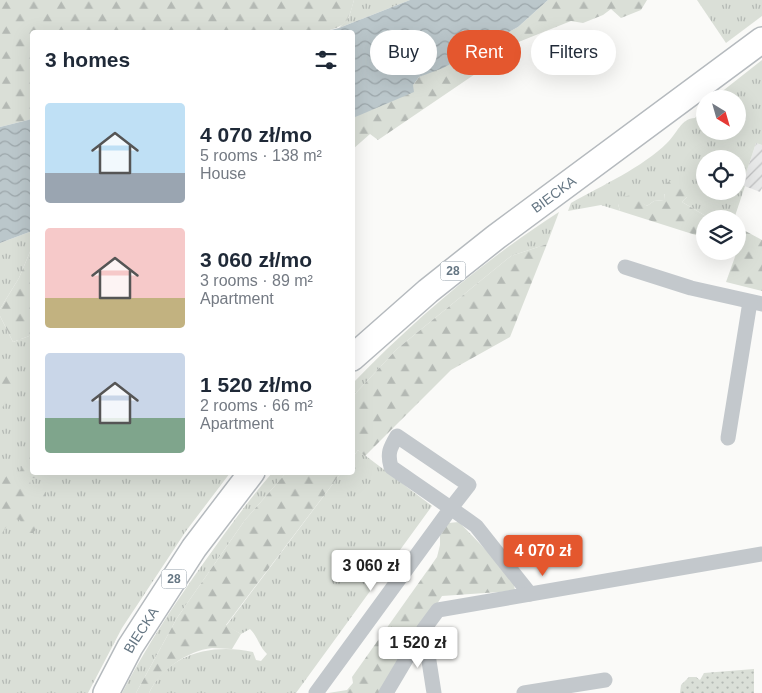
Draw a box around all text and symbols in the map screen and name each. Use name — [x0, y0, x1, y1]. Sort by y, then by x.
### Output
chip: Buy — [370, 30, 437, 75]
chip: Rent — [447, 30, 521, 75]
chip: Filters — [531, 30, 616, 75]
icon: filters — [312, 46, 340, 74]
text: 3 homes — [45, 48, 130, 71]
north arrow — [696, 90, 746, 140]
map controls — [696, 90, 746, 260]
icon: home — [85, 123, 145, 183]
text: 4 070 zł/mo — [200, 123, 312, 146]
text: 5 rooms · 138 m² — [200, 147, 322, 164]
button: locate — [696, 150, 746, 200]
text: House — [200, 165, 246, 182]
street label: BIECKA — [528, 172, 580, 216]
button: layers — [696, 210, 746, 260]
icon: home — [85, 248, 145, 308]
text: 3 060 zł/mo — [200, 248, 312, 271]
road number: 28 — [440, 262, 466, 280]
text: 3 rooms · 89 m² — [200, 272, 313, 289]
text: Apartment — [200, 290, 274, 307]
icon: home — [85, 373, 145, 433]
text: 1 520 zł/mo — [200, 373, 312, 396]
text: 2 rooms · 66 m² — [200, 397, 313, 414]
text: Apartment — [200, 415, 274, 432]
pin: 4 070 zł — [491, 534, 595, 577]
text: 4 070 zł — [515, 542, 571, 559]
pin: 3 060 zł — [319, 550, 423, 592]
text: 3 060 zł — [343, 557, 399, 574]
road number: 28 — [162, 570, 186, 588]
street label: BIECKA — [120, 604, 162, 656]
pin: 1 520 zł — [366, 626, 470, 669]
text: 1 520 zł — [390, 634, 446, 651]

